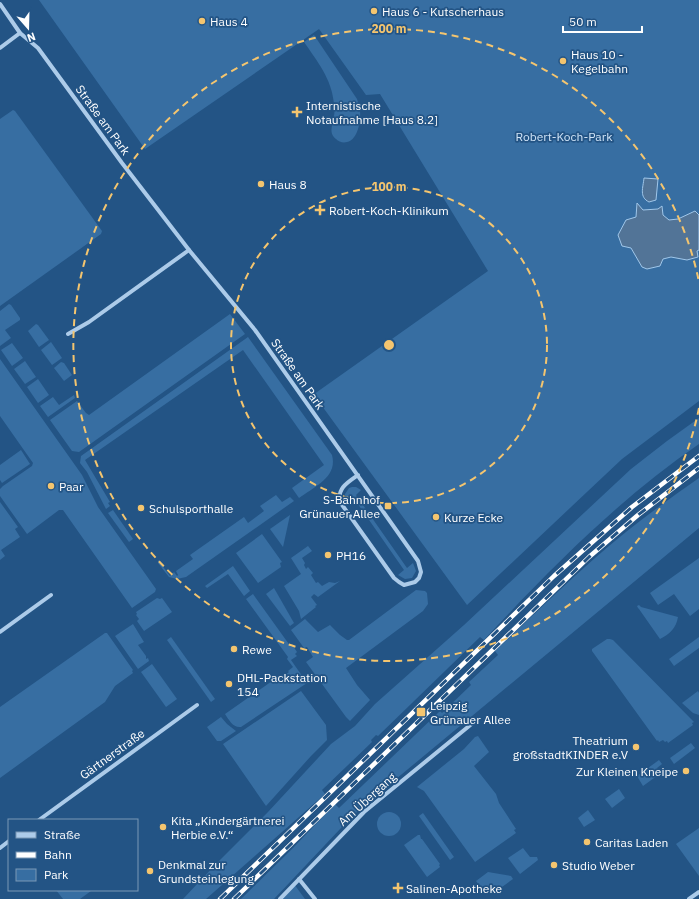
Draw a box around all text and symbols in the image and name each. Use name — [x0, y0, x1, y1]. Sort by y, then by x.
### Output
place label: Haus 6 - Kutscherhaus — [382, 4, 504, 19]
marker: Haus 6 - Kutscherhaus — [369, 6, 379, 16]
north arrow — [8, 8, 48, 48]
scale bar — [563, 8, 642, 34]
place label: Haus 4 — [210, 14, 248, 29]
text: 50 m — [569, 14, 597, 29]
marker: Haus 4 — [197, 16, 207, 26]
text: 200 m — [371, 21, 407, 36]
text: N — [25, 29, 38, 45]
place label: Haus 10 - Kegelbahn — [571, 47, 628, 76]
marker: Haus 10 - Kegelbahn — [558, 56, 568, 66]
street label: Straße am Park — [73, 82, 134, 159]
place label: Internistische Notaufnahme [Haus 8.2] — [306, 98, 438, 127]
marker: Internistische Notaufnahme [Haus 8.2] — [291, 106, 303, 118]
park label: Robert-Koch-Park — [516, 129, 613, 144]
place label: Haus 8 — [269, 177, 307, 192]
marker: Haus 8 — [256, 179, 266, 189]
text: 100 m — [371, 179, 407, 194]
place label: Robert-Koch-Klinikum — [329, 203, 449, 218]
marker: Robert-Koch-Klinikum — [314, 204, 326, 216]
street label: Straße am Park — [268, 336, 328, 413]
centre of rings — [382, 338, 396, 352]
place label: Paar — [59, 479, 84, 494]
marker: Paar — [46, 481, 56, 491]
place label: S-Bahnhof Grünauer Allee — [299, 492, 380, 521]
place label: Schulsporthalle — [149, 501, 234, 516]
marker: S-Bahnhof Grünauer Allee — [383, 501, 393, 511]
marker: Schulsporthalle — [136, 503, 146, 513]
place label: Kurze Ecke — [444, 510, 504, 525]
marker: Kurze Ecke — [431, 512, 441, 522]
place label: PH16 — [336, 548, 366, 563]
marker: PH16 — [323, 550, 333, 560]
place label: Rewe — [242, 642, 272, 657]
marker: Rewe — [229, 644, 239, 654]
place label: DHL-Packstation 154 — [237, 670, 327, 699]
marker: DHL-Packstation 154 — [224, 679, 234, 689]
place label: Leipzig Grünauer Allee — [430, 698, 511, 727]
marker: Leipzig Grünauer Allee — [415, 706, 427, 718]
street label: Gärtnerstraße — [77, 725, 148, 782]
place label: Theatrium großstadtKINDER e.V — [513, 733, 629, 762]
marker: Theatrium großstadtKINDER e.V — [631, 742, 641, 752]
place label: Zur Kleinen Kneipe — [576, 764, 678, 779]
marker: Zur Kleinen Kneipe — [681, 766, 691, 776]
street label: Am Übergang — [335, 769, 400, 829]
place label: Kita „Kindergärtnerei Herbie e.V.“ — [171, 813, 285, 842]
legend — [8, 819, 138, 891]
marker: Kita „Kindergärtnerei Herbie e.V.“ — [158, 822, 168, 832]
text: Straße — [44, 827, 81, 842]
place label: Caritas Laden — [595, 835, 668, 850]
marker: Caritas Laden — [582, 837, 592, 847]
text: Bahn — [44, 847, 72, 862]
place label: Denkmal zur Grundsteinlegung — [158, 857, 254, 886]
place label: Studio Weber — [562, 858, 635, 873]
marker: Studio Weber — [549, 860, 559, 870]
marker: Denkmal zur Grundsteinlegung — [145, 866, 155, 876]
text: Park — [44, 867, 69, 882]
place label: Salinen-Apotheke — [406, 881, 503, 896]
marker: Salinen-Apotheke — [393, 883, 403, 893]

